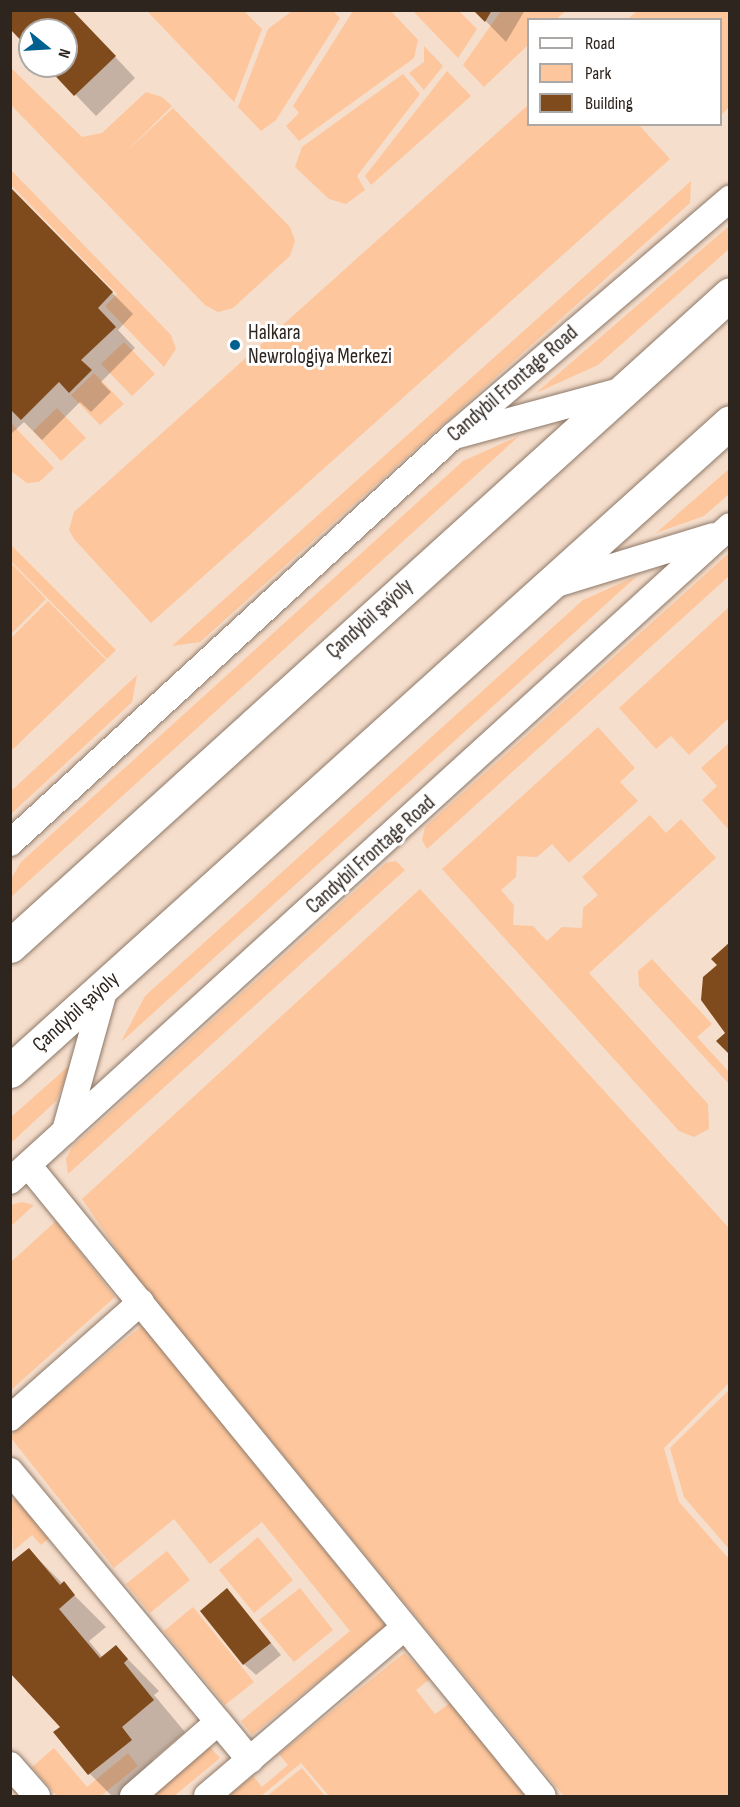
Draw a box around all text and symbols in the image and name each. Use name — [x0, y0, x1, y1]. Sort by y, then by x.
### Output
north arrow — [18, 18, 78, 78]
legend — [527, 18, 722, 126]
text: Road — [585, 33, 615, 54]
text: N — [53, 46, 74, 60]
text: Park — [585, 63, 611, 84]
text: Building — [585, 93, 633, 114]
place label: Halkara Newrologiya Merkezi — [248, 320, 392, 370]
street label: Candybil Frontage Road — [443, 321, 583, 447]
marker: Halkara Newrologiya Merkezi — [226, 336, 244, 354]
street label: Çandybil şaýoly — [322, 574, 418, 664]
street label: Candybil Frontage Road — [301, 791, 441, 919]
street label: Çandybil şaýoly — [28, 967, 124, 1057]

